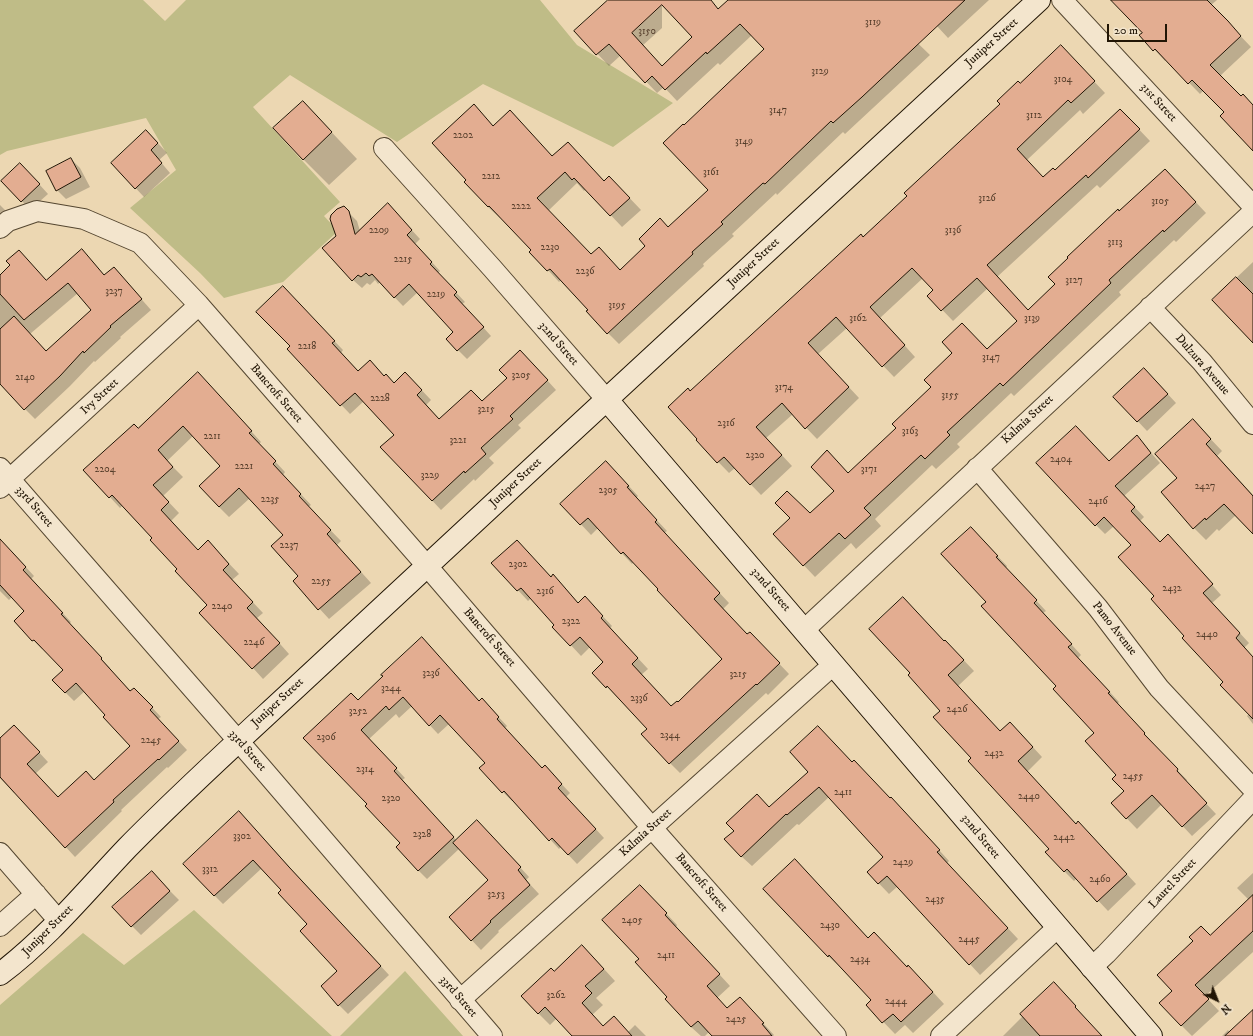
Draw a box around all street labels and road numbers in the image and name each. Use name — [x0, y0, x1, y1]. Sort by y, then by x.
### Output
street label: Juniper Street — [963, 16, 1021, 70]
street label: 31st Street — [1136, 81, 1180, 125]
street label: Juniper Street — [725, 235, 783, 291]
street label: 32nd Street — [535, 319, 581, 369]
street label: Dulzura Avenue — [1172, 332, 1232, 398]
street label: Bancroft Street — [247, 362, 305, 426]
street label: Ivy Street — [78, 376, 122, 418]
street label: Kalmia Street — [999, 392, 1057, 448]
street label: Juniper Street — [487, 455, 545, 511]
street label: 33rd Street — [12, 483, 56, 531]
street label: 32nd Street — [747, 565, 793, 615]
street label: Pamo Avenue — [1089, 599, 1139, 659]
street label: Bancroft Street — [460, 606, 518, 670]
street label: Juniper Street — [249, 675, 307, 731]
street label: 33rd Street — [225, 727, 269, 775]
street label: Kalmia Street — [617, 806, 675, 860]
street label: 32nd Street — [957, 812, 1003, 862]
street label: Bancroft Street — [672, 851, 730, 915]
street label: Laurel Street — [1146, 856, 1200, 912]
street label: Juniper Street — [20, 903, 76, 959]
street label: 33rd Street — [436, 973, 480, 1021]

